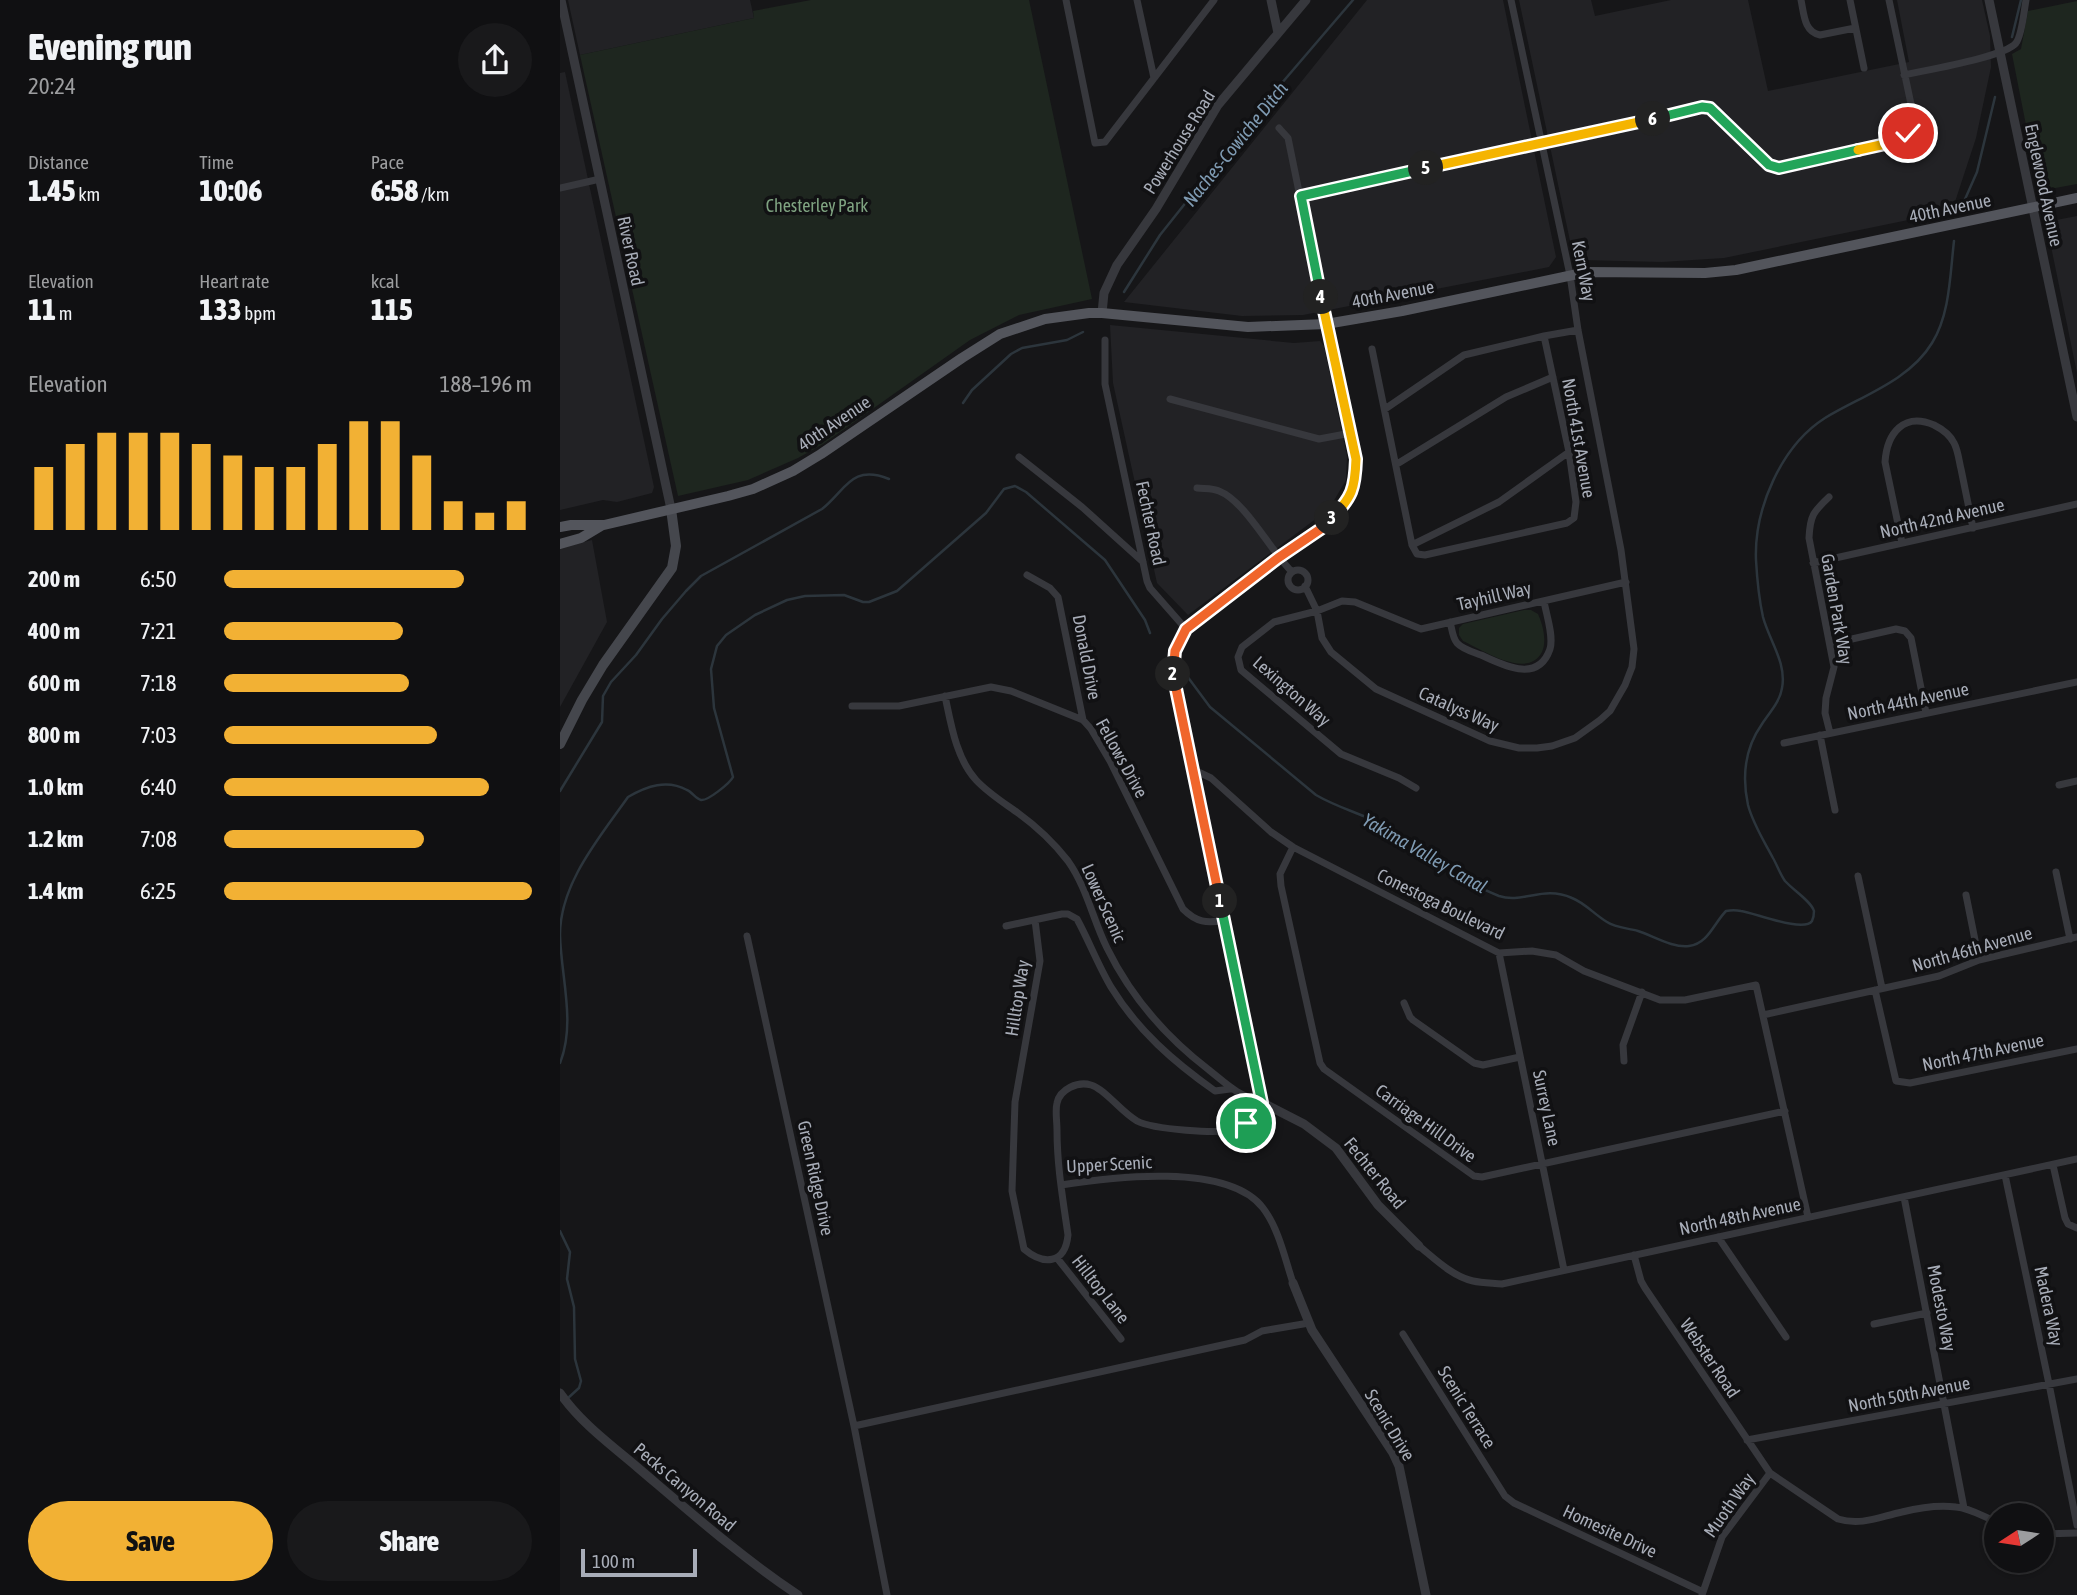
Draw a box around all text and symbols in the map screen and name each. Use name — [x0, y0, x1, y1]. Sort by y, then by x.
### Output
button: share — [458, 23, 532, 97]
text: Evening run — [28, 25, 192, 68]
text: 20:24 — [28, 73, 76, 99]
water label: Naches-Cowiche Ditch — [1178, 77, 1292, 211]
street label: Powerhouse Road — [1139, 86, 1219, 198]
pin: 6 — [1636, 102, 1670, 136]
pin — [1878, 103, 1938, 163]
text: 6 — [1648, 107, 1657, 129]
icon: check — [1889, 114, 1927, 152]
street label: Englewood Avenue — [2021, 122, 2067, 248]
pin: 5 — [1408, 150, 1444, 186]
text: Distance — [28, 151, 89, 173]
text: Time — [199, 151, 234, 173]
text: Pace — [371, 151, 404, 173]
text: 5 — [1421, 156, 1430, 178]
text: 1.45 — [28, 173, 76, 207]
text: 10:06 — [199, 173, 262, 207]
text: 6:58 — [371, 173, 418, 207]
text: km — [76, 183, 100, 205]
text: /km — [418, 183, 449, 205]
street label: 40th Avenue — [1907, 189, 1993, 227]
park label: Chesterley Park — [766, 195, 868, 216]
street label: River Road — [613, 214, 649, 288]
street label: Kern Way — [1568, 239, 1600, 303]
text: Elevation — [28, 270, 94, 292]
text: Heart rate — [199, 270, 269, 292]
text: kcal — [371, 270, 400, 292]
street label: 40th Avenue — [1350, 276, 1436, 312]
pin: 4 — [1304, 280, 1338, 314]
text: 4 — [1316, 285, 1325, 307]
text: 11 — [28, 292, 56, 326]
text: 133 — [199, 292, 242, 326]
text: 115 — [371, 292, 413, 326]
text: m — [56, 302, 73, 324]
text: bpm — [242, 302, 276, 324]
text: Elevation — [28, 371, 108, 397]
text: 188–196 m — [439, 371, 532, 397]
street label: North 41st Avenue — [1558, 376, 1600, 500]
street label: 40th Avenue — [794, 391, 874, 455]
street label: Fechter Road — [1132, 479, 1170, 567]
street label: North 42nd Avenue — [1878, 493, 2006, 543]
pin: 3 — [1314, 500, 1350, 536]
text: 3 — [1327, 506, 1336, 528]
street label: Garden Park Way — [1817, 552, 1857, 666]
text: 200 m — [28, 566, 80, 592]
text: 6:50 — [140, 566, 177, 592]
street label: Tayhill Way — [1455, 577, 1533, 615]
street label: Donald Drive — [1068, 613, 1106, 701]
text: 400 m — [28, 618, 80, 644]
text: 7:21 — [140, 618, 177, 644]
street label: Lexington Way — [1249, 652, 1335, 730]
pin: 2 — [1156, 656, 1190, 692]
text: 2 — [1168, 662, 1177, 684]
text: 600 m — [28, 670, 80, 696]
text: 7:18 — [140, 670, 177, 696]
street label: North 44th Avenue — [1845, 678, 1971, 724]
street label: Catalyss Way — [1416, 682, 1502, 736]
street label: Fellows Drive — [1092, 715, 1152, 801]
text: 800 m — [28, 722, 80, 748]
text: 7:03 — [140, 722, 177, 748]
text: 1.0 km — [28, 774, 84, 800]
text: 6:40 — [140, 774, 177, 800]
water label: Yakima Valley Canal — [1359, 808, 1491, 898]
text: 1.2 km — [28, 826, 84, 852]
text: 7:08 — [140, 826, 177, 852]
street label: Lower Scenic — [1077, 861, 1131, 946]
street label: Conestoga Boulevard — [1374, 864, 1508, 944]
text: 1.4 km — [28, 878, 84, 904]
text: 6:25 — [140, 878, 177, 904]
pin: 1 — [1202, 884, 1238, 918]
text: 1 — [1215, 889, 1224, 911]
street label: North 46th Avenue — [1910, 922, 2034, 976]
street label: Hilltop Way — [1001, 958, 1033, 1038]
street label: North 47th Avenue — [1920, 1029, 2046, 1075]
street label: Surrey Lane — [1529, 1068, 1565, 1148]
street label: Carriage Hill Drive — [1372, 1079, 1480, 1167]
pin — [1216, 1093, 1276, 1153]
icon: arrive — [1227, 1104, 1265, 1142]
street label: Green Ridge Drive — [794, 1119, 838, 1237]
street label: Fechter Road — [1340, 1133, 1410, 1213]
street label: Upper Scenic — [1066, 1151, 1153, 1177]
street label: North 48th Avenue — [1677, 1193, 1803, 1239]
street label: Hilltop Lane — [1068, 1251, 1134, 1327]
street label: Modesto Way — [1923, 1263, 1961, 1353]
street label: Madera Way — [2030, 1264, 2068, 1348]
street label: Webster Road — [1676, 1314, 1744, 1402]
street label: Scenic Terrace — [1433, 1362, 1501, 1452]
street label: North 50th Avenue — [1846, 1372, 1972, 1416]
street label: Scenic Drive — [1361, 1386, 1419, 1464]
street label: Pecks Canyon Road — [630, 1438, 740, 1536]
street label: Muoth Way — [1699, 1469, 1759, 1541]
street label: Homesite Drive — [1560, 1500, 1660, 1562]
button: Save — [28, 1501, 273, 1581]
button: Share — [287, 1501, 532, 1581]
north arrow — [1984, 1503, 2054, 1573]
map controls — [1984, 1503, 2054, 1573]
scale bar — [581, 1546, 696, 1578]
text: 100 m — [592, 1550, 635, 1572]

